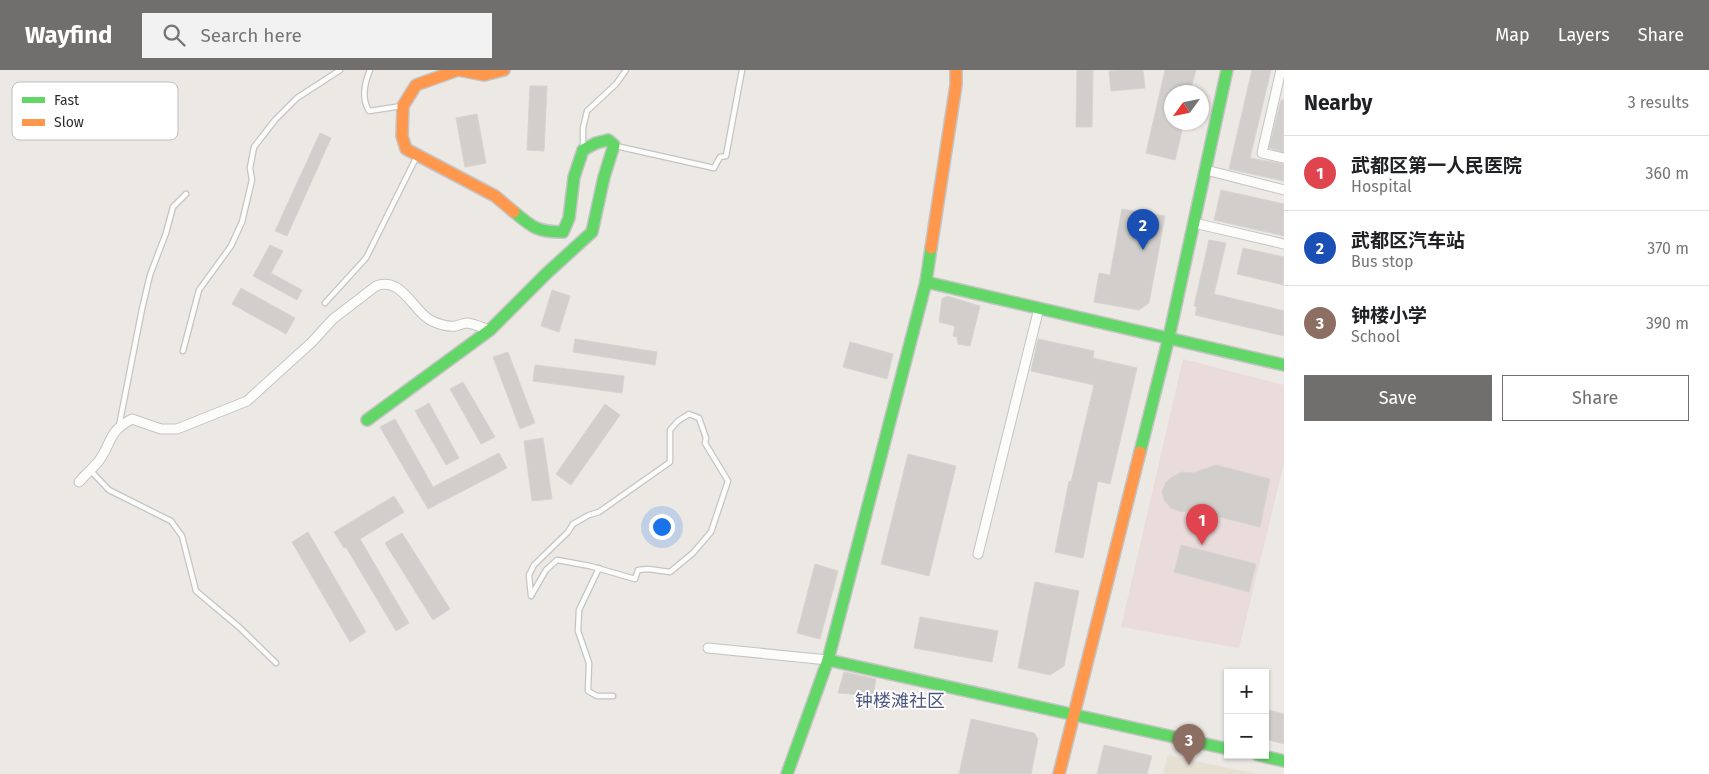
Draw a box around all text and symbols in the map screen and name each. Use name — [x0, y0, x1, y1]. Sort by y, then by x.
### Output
search box — [142, 13, 492, 58]
text: Wayfind — [25, 21, 112, 49]
icon: search — [160, 21, 188, 49]
text: Search here — [200, 24, 302, 47]
text: Map — [1495, 24, 1530, 46]
text: Layers — [1558, 24, 1610, 46]
text: Share — [1638, 24, 1684, 46]
legend — [12, 82, 178, 140]
north arrow — [1164, 85, 1209, 130]
text: Nearby — [1304, 90, 1372, 116]
text: Fast — [54, 92, 80, 109]
text: 3 results — [1628, 93, 1689, 112]
text: Slow — [54, 114, 84, 131]
text: 武都区第一人民医院 — [1351, 154, 1522, 177]
text: 1 — [1316, 164, 1324, 183]
text: 360 m — [1646, 164, 1689, 183]
text: Hospital — [1351, 177, 1412, 196]
pin: 2 — [1127, 209, 1159, 250]
text: 武都区汽车站 — [1351, 229, 1465, 252]
text: 2 — [1316, 239, 1324, 258]
text: 370 m — [1647, 239, 1689, 258]
text: Bus stop — [1351, 252, 1414, 271]
text: 钟楼小学 — [1351, 304, 1427, 327]
text: 3 — [1316, 314, 1324, 333]
text: 390 m — [1646, 314, 1689, 333]
text: School — [1351, 327, 1400, 346]
button: Save — [1304, 375, 1492, 421]
button: Share — [1502, 375, 1689, 421]
pin: 1 — [1186, 504, 1218, 545]
your location — [649, 514, 675, 540]
map controls — [1224, 669, 1269, 759]
button: + — [1224, 669, 1269, 714]
district label: 钟楼滩社区 — [855, 690, 945, 712]
button: − — [1224, 714, 1269, 759]
pin: 3 — [1173, 724, 1205, 765]

